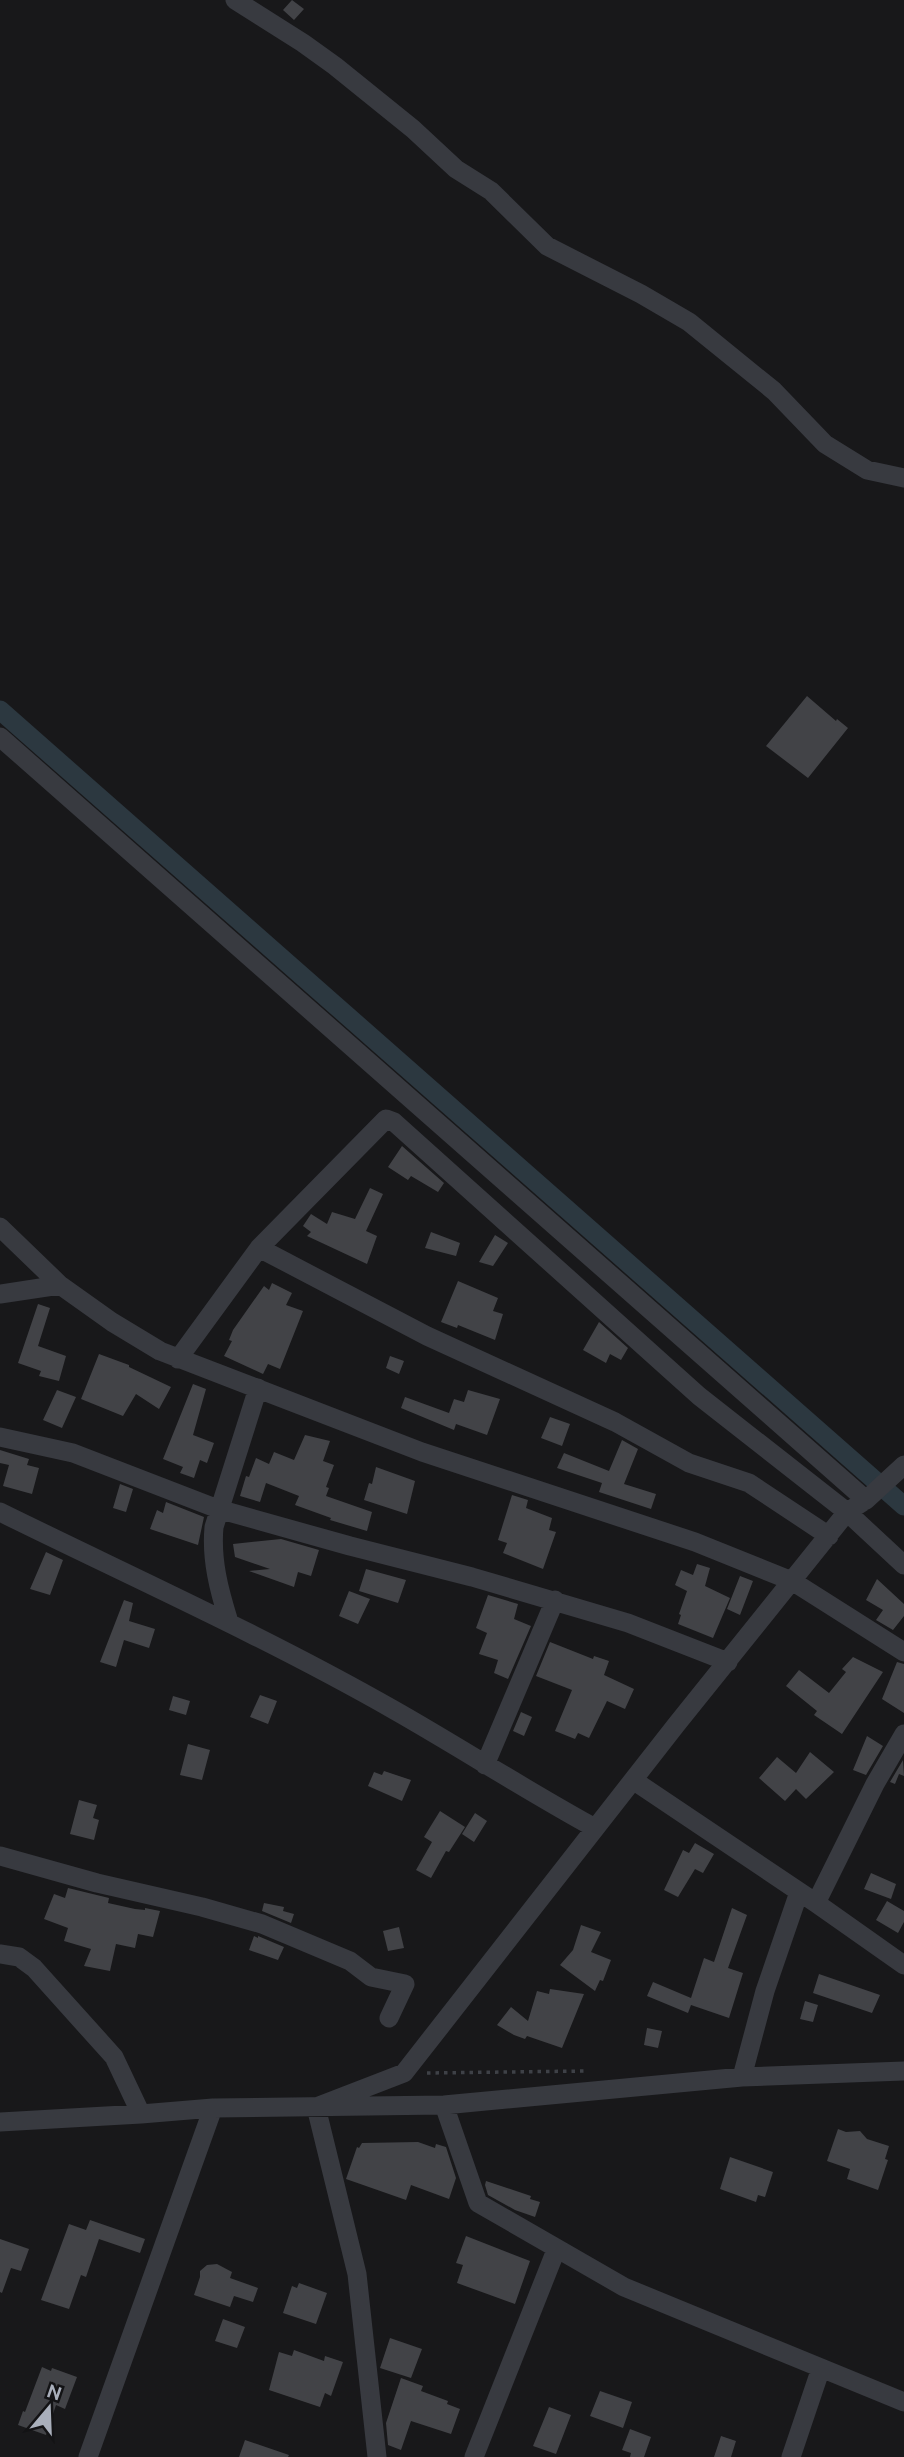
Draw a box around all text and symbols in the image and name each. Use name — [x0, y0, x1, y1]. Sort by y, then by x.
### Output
north arrow — [14, 2373, 84, 2443]
text: N — [44, 2379, 65, 2405]

